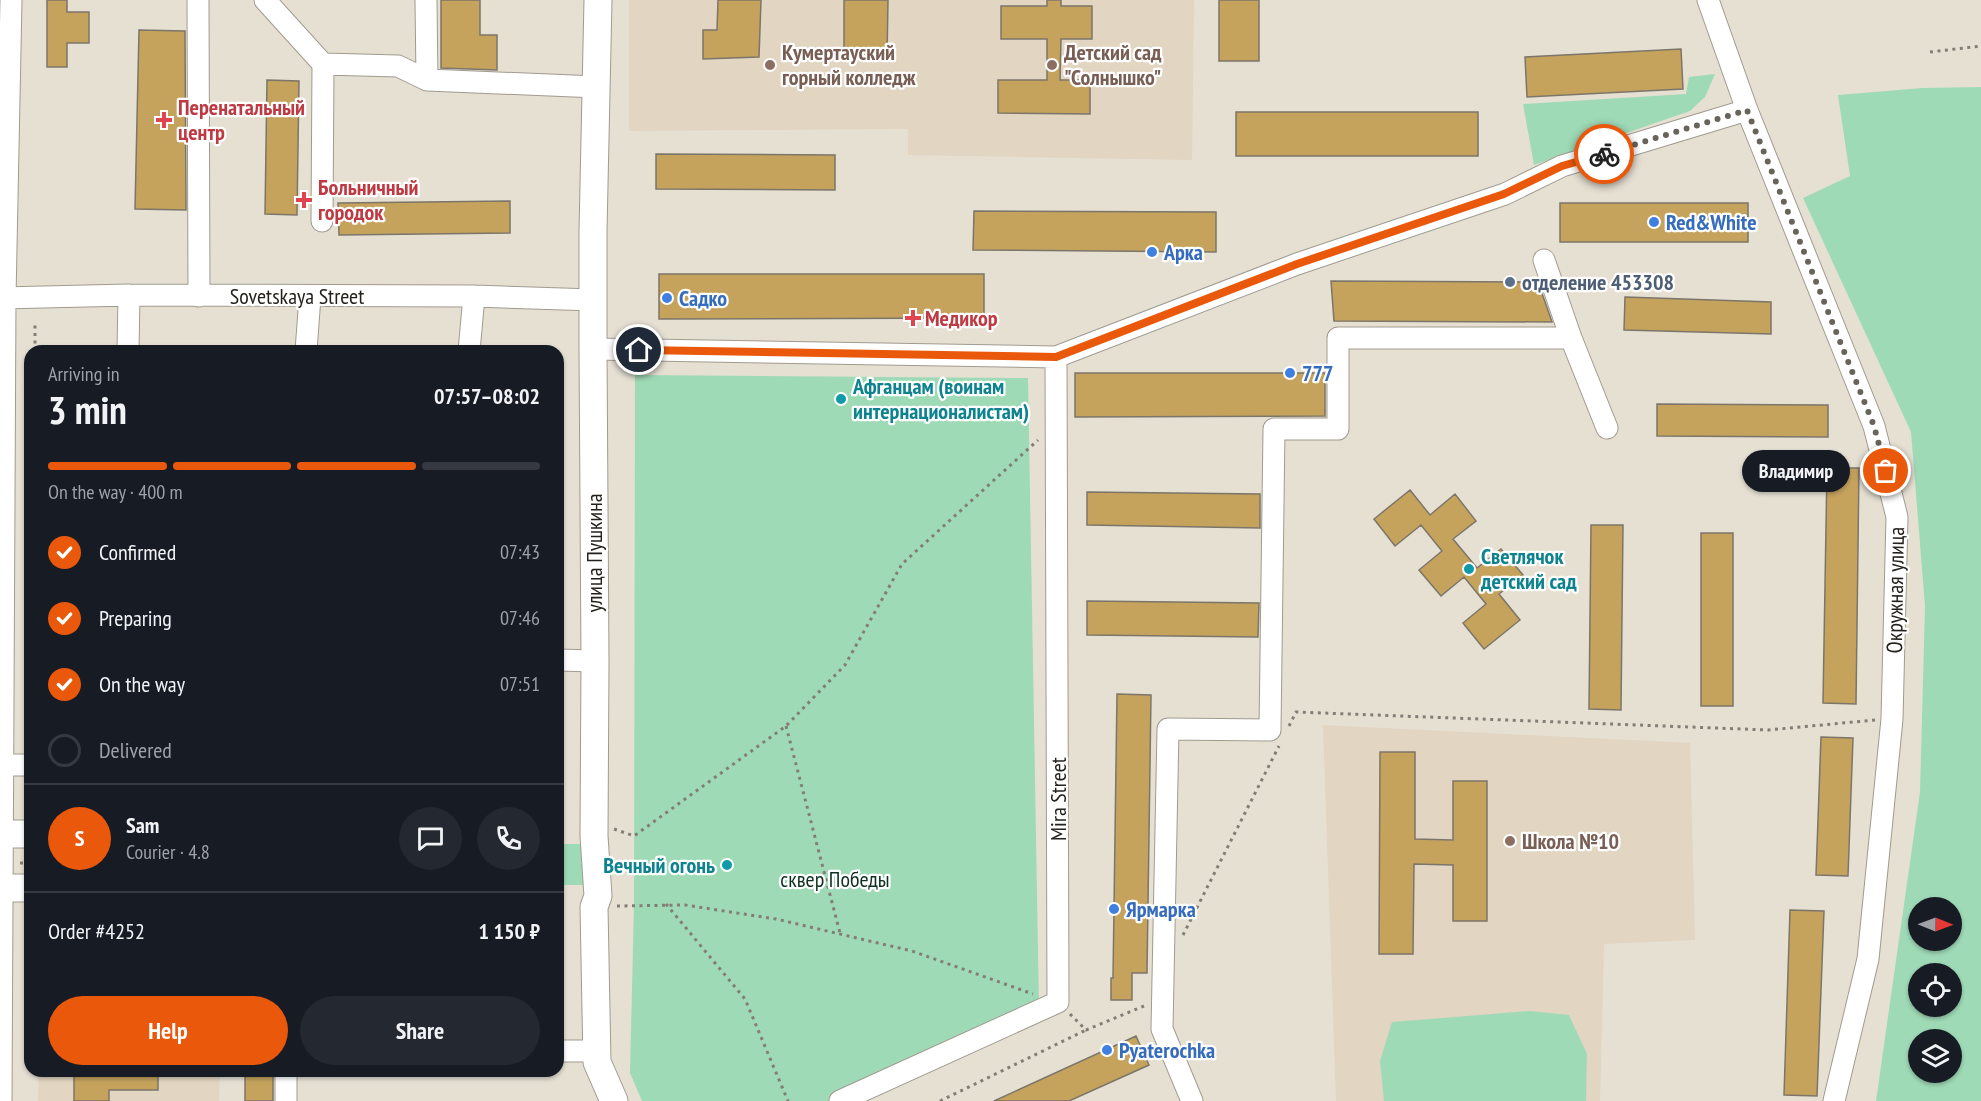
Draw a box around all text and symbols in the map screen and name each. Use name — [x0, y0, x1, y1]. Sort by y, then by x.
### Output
place label: Кумертауский горный колледж — [782, 38, 916, 91]
place label: Детский сад "Солнышко" — [1064, 38, 1162, 91]
marker: Кумертауский горный колледж — [763, 58, 777, 72]
marker: Детский сад "Солнышко" — [1045, 58, 1059, 72]
place label: Перенатальный центр — [178, 93, 305, 146]
marker: Перенатальный центр — [155, 111, 173, 129]
courier — [1574, 124, 1634, 184]
icon: bike — [1588, 138, 1621, 171]
place label: Больничный городок — [318, 173, 418, 226]
marker: Больничный городок — [295, 191, 313, 209]
place label: Red&White — [1666, 208, 1757, 236]
marker: Red&White — [1647, 215, 1661, 229]
place label: Арка — [1163, 238, 1203, 266]
marker: Арка — [1145, 245, 1159, 259]
place label: отделение 453308 — [1522, 268, 1674, 296]
marker: отделение 453308 — [1503, 275, 1517, 289]
street label: Sovetskaya Street — [230, 282, 364, 310]
place label: Садко — [679, 284, 727, 312]
marker: Садко — [660, 291, 674, 305]
place label: Медикор — [925, 304, 998, 332]
marker: Медикор — [906, 311, 920, 325]
pin — [613, 324, 664, 375]
icon: home — [622, 333, 655, 366]
place label: 777 — [1302, 359, 1334, 387]
text: Arriving in — [48, 361, 120, 387]
marker: 777 — [1283, 366, 1297, 380]
place label: Афганцам (воинам интернационалистам) — [852, 372, 1029, 425]
text: 07:57–08:02 — [434, 382, 540, 410]
text: 3 min — [48, 384, 127, 435]
marker: Афганцам (воинам интернационалистам) — [834, 392, 848, 406]
pin — [1860, 445, 1911, 496]
callout: Владимир — [1742, 450, 1850, 492]
icon: bag — [1869, 454, 1902, 487]
text: Владимир — [1759, 458, 1833, 484]
text: On the way · 400 m — [48, 479, 183, 505]
street label: улица Пушкина — [580, 493, 608, 613]
street label: Окружная улица — [1880, 526, 1910, 654]
icon: check — [48, 536, 81, 569]
text: Confirmed — [99, 538, 176, 566]
text: 07:43 — [500, 539, 540, 565]
place label: Светлячок детский сад — [1480, 542, 1577, 595]
marker: Светлячок детский сад — [1462, 562, 1476, 576]
icon: check — [48, 602, 81, 635]
text: Preparing — [99, 604, 172, 632]
text: 07:46 — [500, 605, 540, 631]
icon: check — [48, 668, 81, 701]
text: On the way — [99, 670, 185, 698]
text: 07:51 — [500, 671, 540, 697]
text: Delivered — [99, 736, 172, 764]
street label: Mira Street — [1044, 757, 1072, 841]
button: chat — [399, 807, 462, 870]
button: phone — [477, 807, 540, 870]
text: Sam — [126, 811, 159, 839]
text: S — [75, 824, 84, 852]
place label: Школа №10 — [1522, 827, 1619, 855]
marker: Школа №10 — [1503, 834, 1517, 848]
text: Courier · 4.8 — [126, 839, 210, 865]
place label: Вечный огонь — [603, 851, 715, 879]
marker: Вечный огонь — [720, 858, 734, 872]
park label: сквер Победы — [780, 865, 890, 893]
place label: Ярмарка — [1126, 895, 1196, 923]
north arrow — [1908, 897, 1962, 951]
map controls — [1908, 897, 1962, 1083]
marker: Ярмарка — [1107, 902, 1121, 916]
text: Order #4252 — [48, 917, 145, 945]
text: 1 150 ₽ — [478, 917, 540, 945]
button: locate — [1908, 963, 1962, 1017]
button: Help — [48, 996, 288, 1065]
button: Share — [300, 996, 540, 1065]
button: layers — [1908, 1029, 1962, 1083]
place label: Pyaterochka — [1119, 1036, 1215, 1064]
marker: Pyaterochka — [1100, 1043, 1114, 1057]

